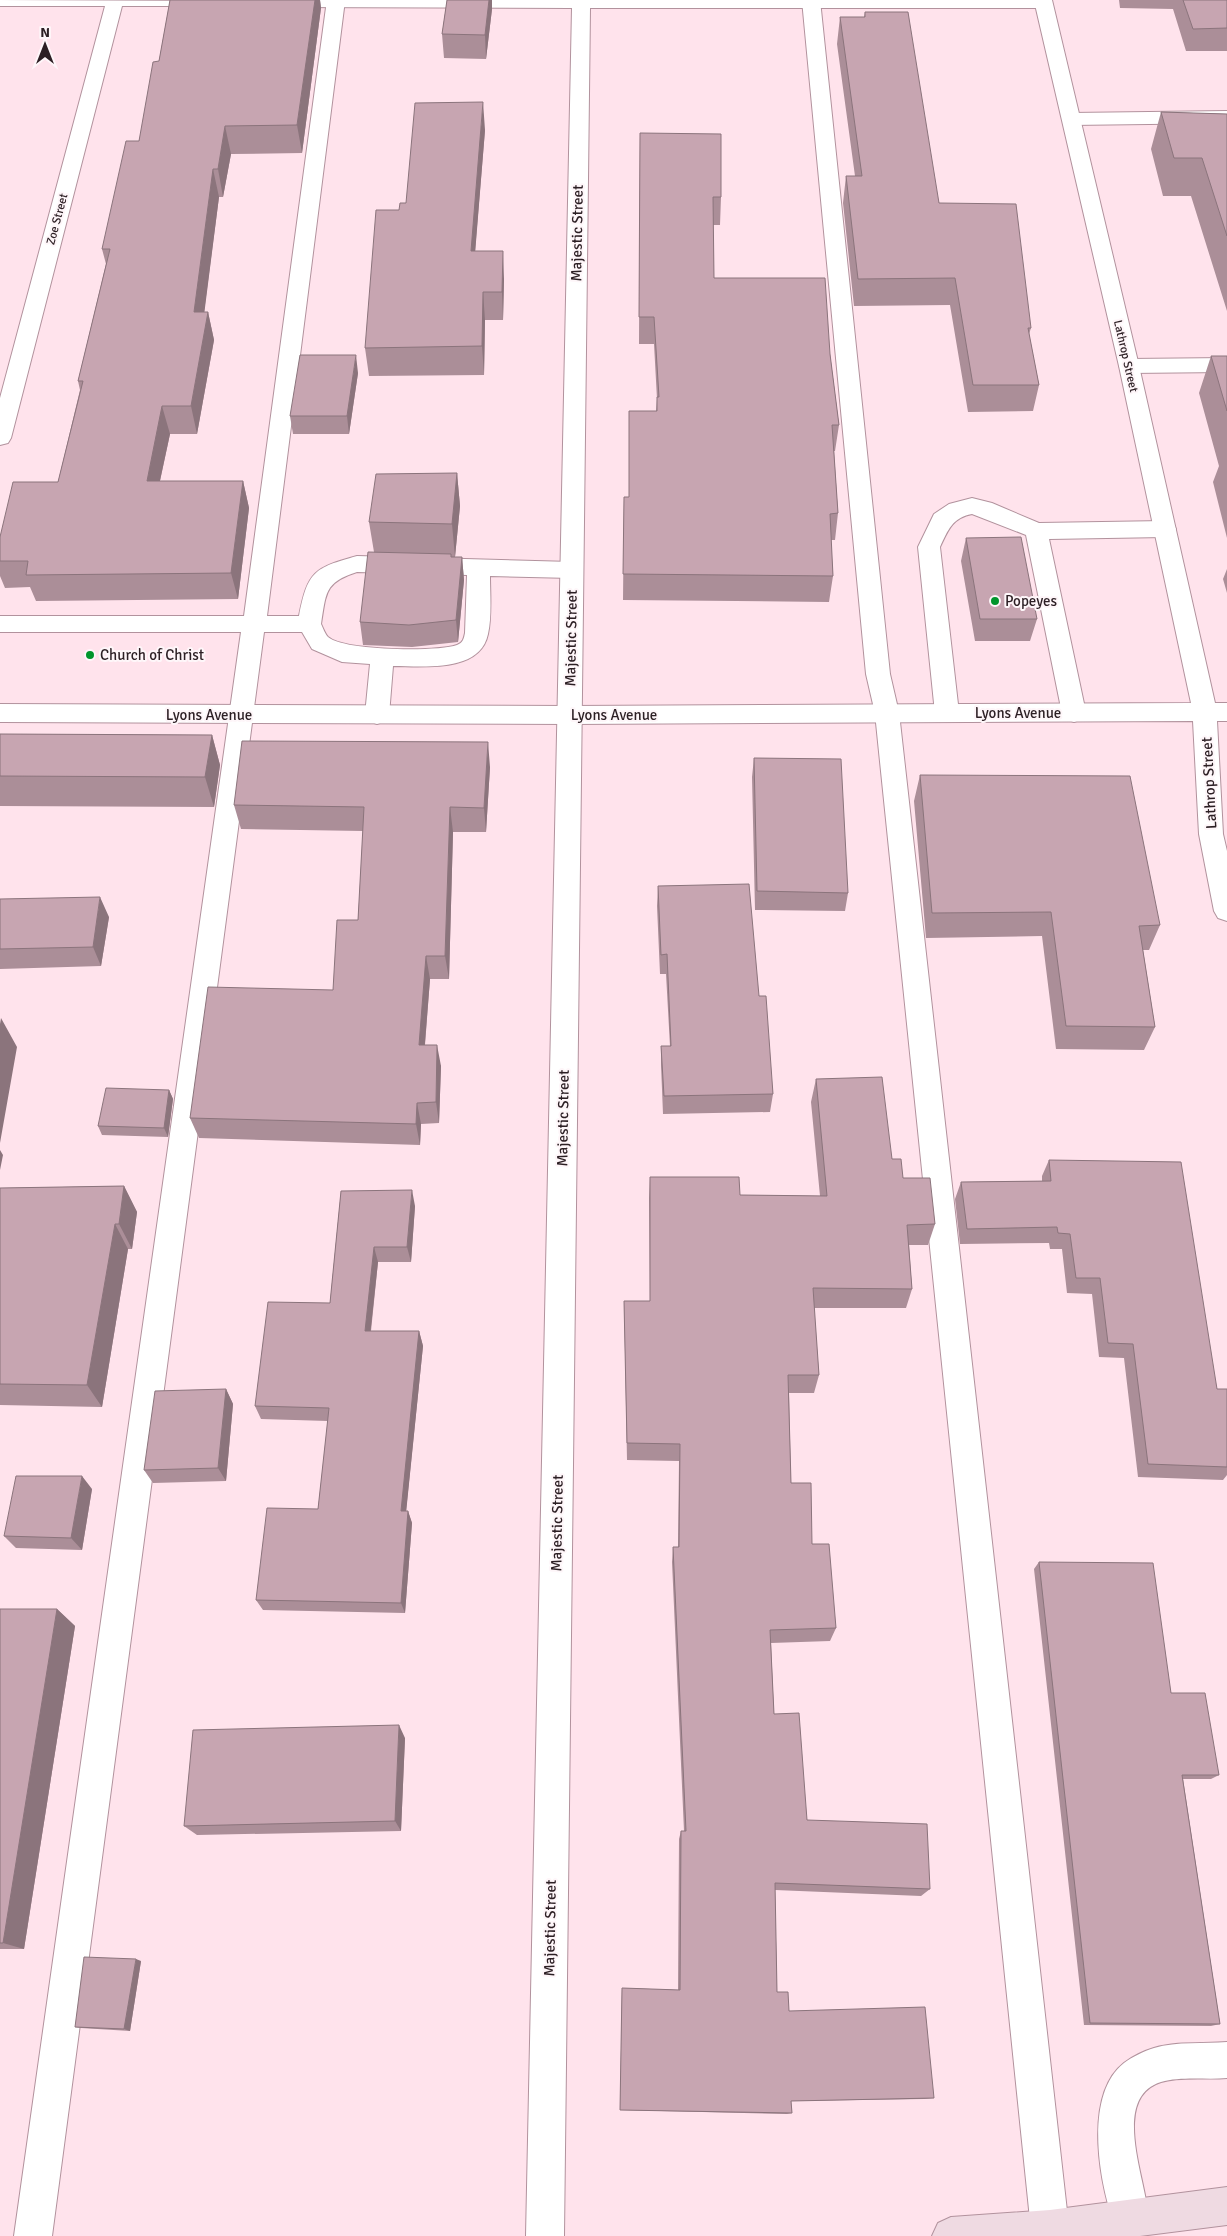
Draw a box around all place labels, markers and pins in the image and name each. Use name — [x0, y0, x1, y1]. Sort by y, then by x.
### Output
place label: Popeyes — [1005, 592, 1058, 610]
marker: Popeyes — [989, 595, 1001, 607]
place label: Church of Christ — [100, 646, 204, 664]
marker: Church of Christ — [84, 649, 96, 661]

